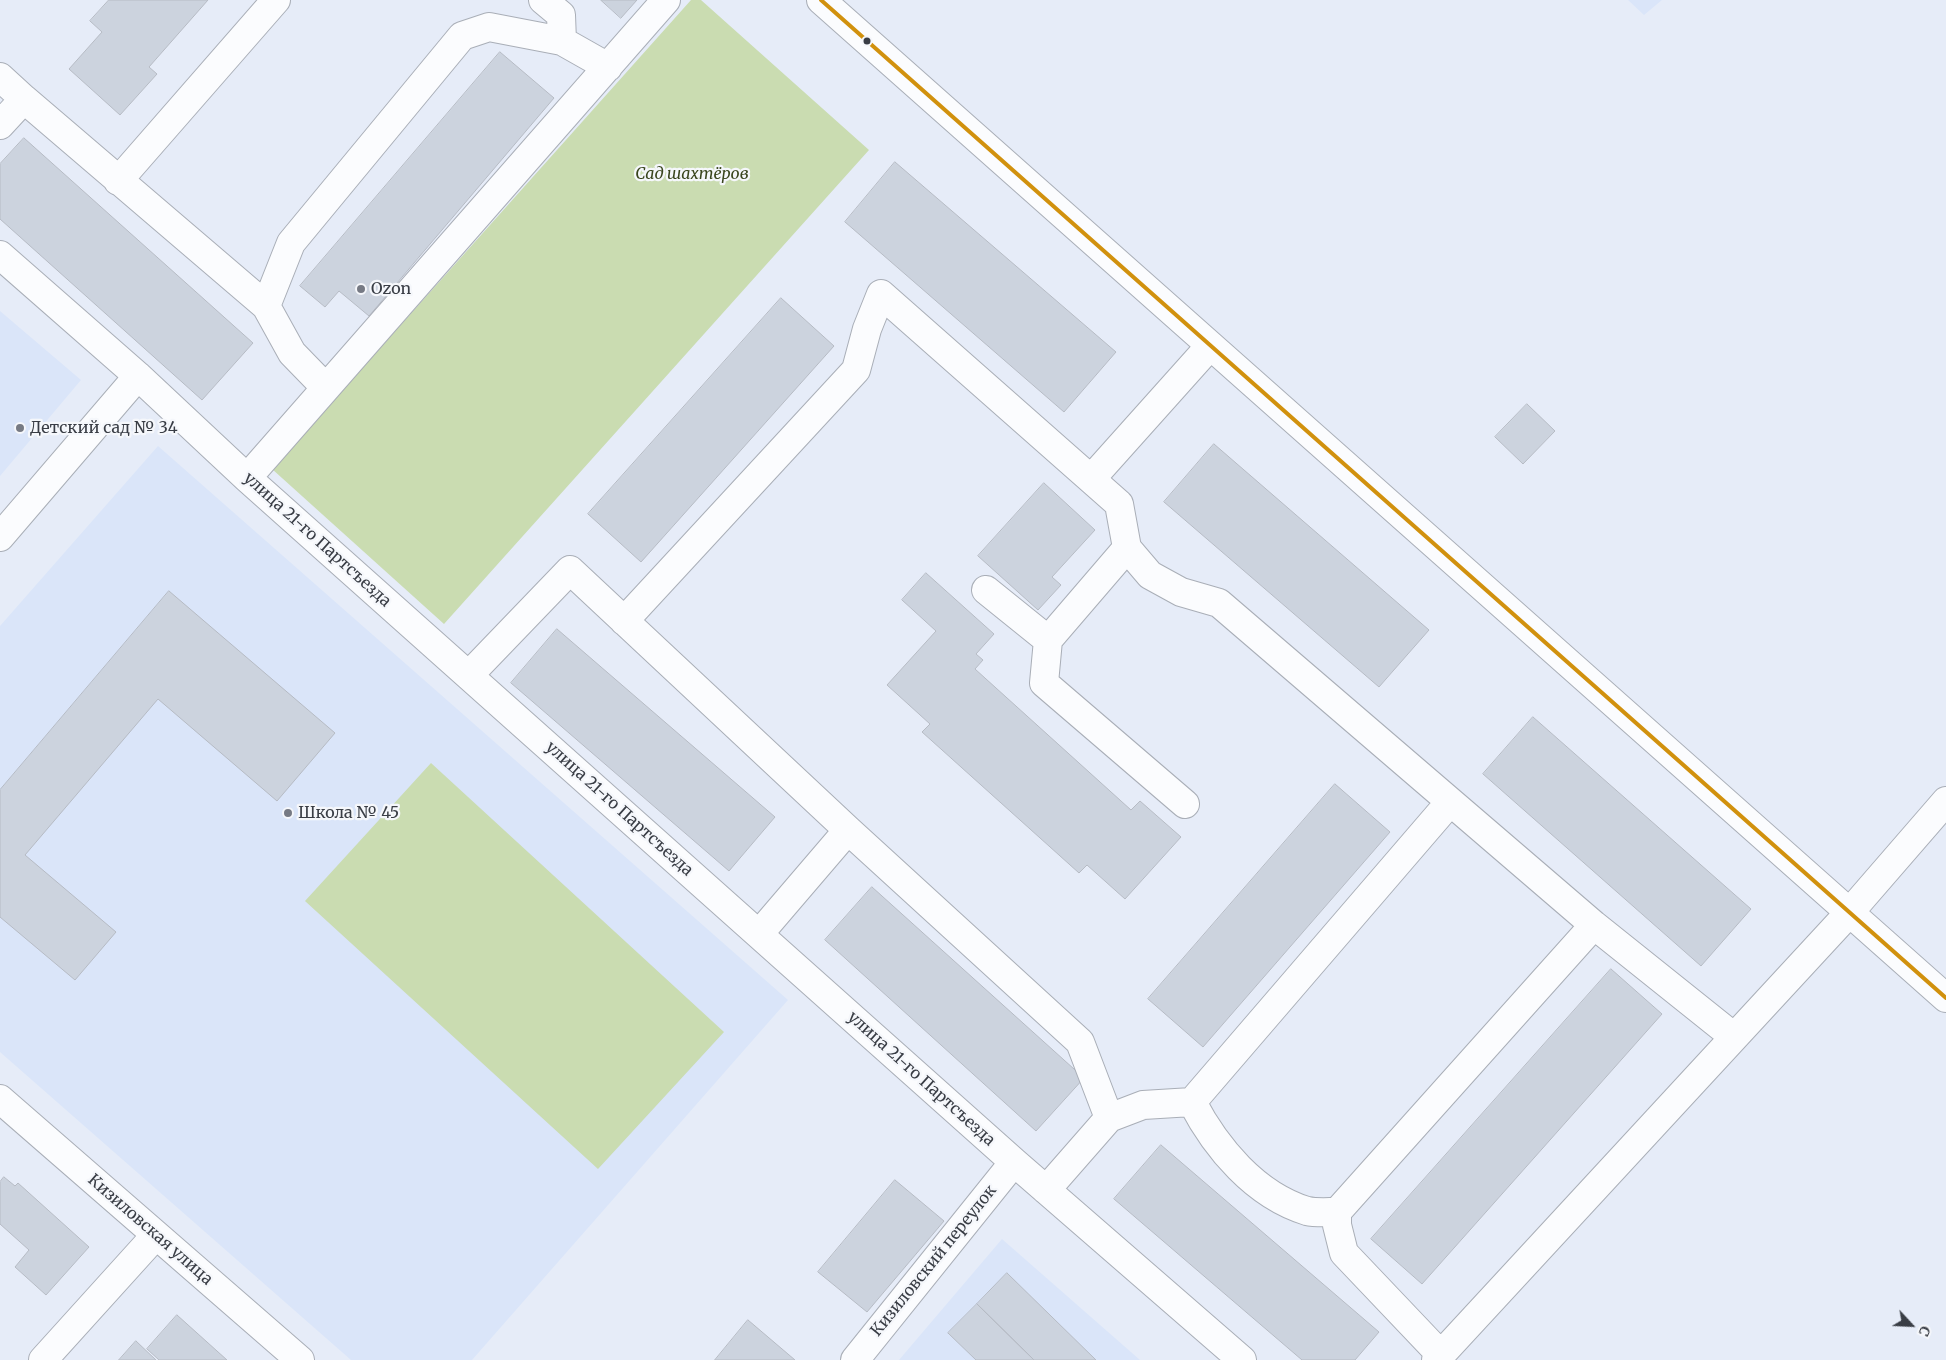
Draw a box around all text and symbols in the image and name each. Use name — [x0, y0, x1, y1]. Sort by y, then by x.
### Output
unlabelled marker — [862, 36, 872, 46]
park label: Сад шахтёров — [635, 164, 749, 184]
place label: Ozon — [371, 279, 411, 299]
marker: Ozon — [355, 283, 367, 295]
place label: Детский сад № 34 — [30, 418, 178, 438]
marker: Детский сад № 34 — [14, 422, 26, 434]
street label: улица 21-го Партсъезда — [239, 469, 395, 611]
street label: улица 21-го Партсъезда — [541, 738, 697, 880]
place label: Школа № 45 — [298, 803, 399, 823]
marker: Школа № 45 — [282, 807, 294, 819]
street label: улица 21-го Партсъезда — [843, 1008, 999, 1150]
street label: Кизиловская улица — [84, 1171, 216, 1289]
street label: Кизиловский переулок — [867, 1182, 1001, 1340]
north arrow — [1886, 1300, 1936, 1350]
text: С — [1914, 1323, 1935, 1339]

